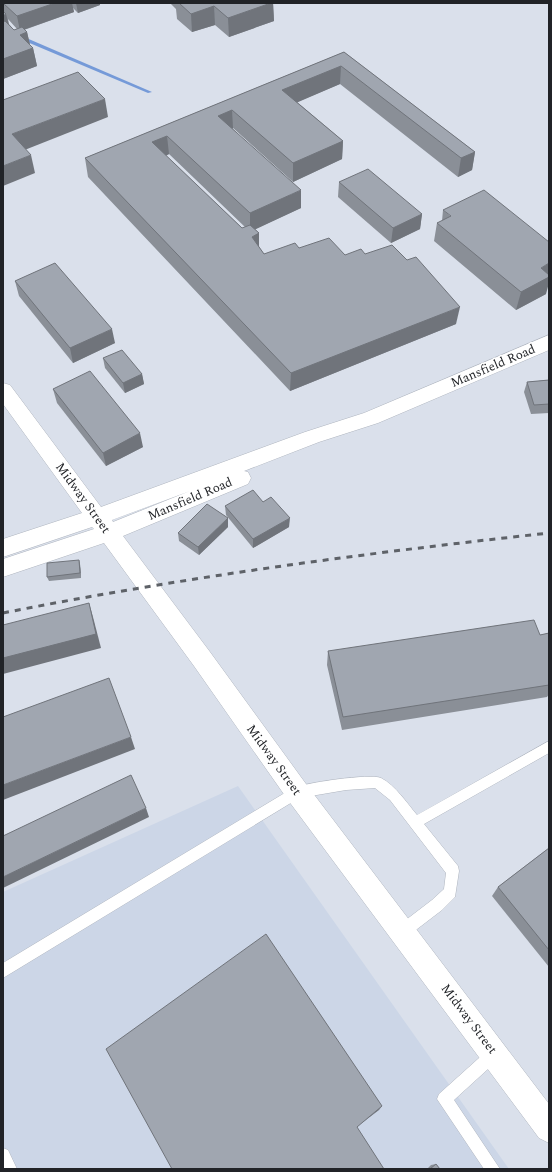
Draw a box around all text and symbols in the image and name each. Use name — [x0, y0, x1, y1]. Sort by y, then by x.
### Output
street label: Mansfield Road — [447, 339, 539, 393]
street label: Midway Street — [50, 458, 116, 538]
street label: Mansfield Road — [144, 472, 236, 526]
street label: Midway Street — [241, 720, 307, 800]
street label: Midway Street — [436, 980, 502, 1059]

